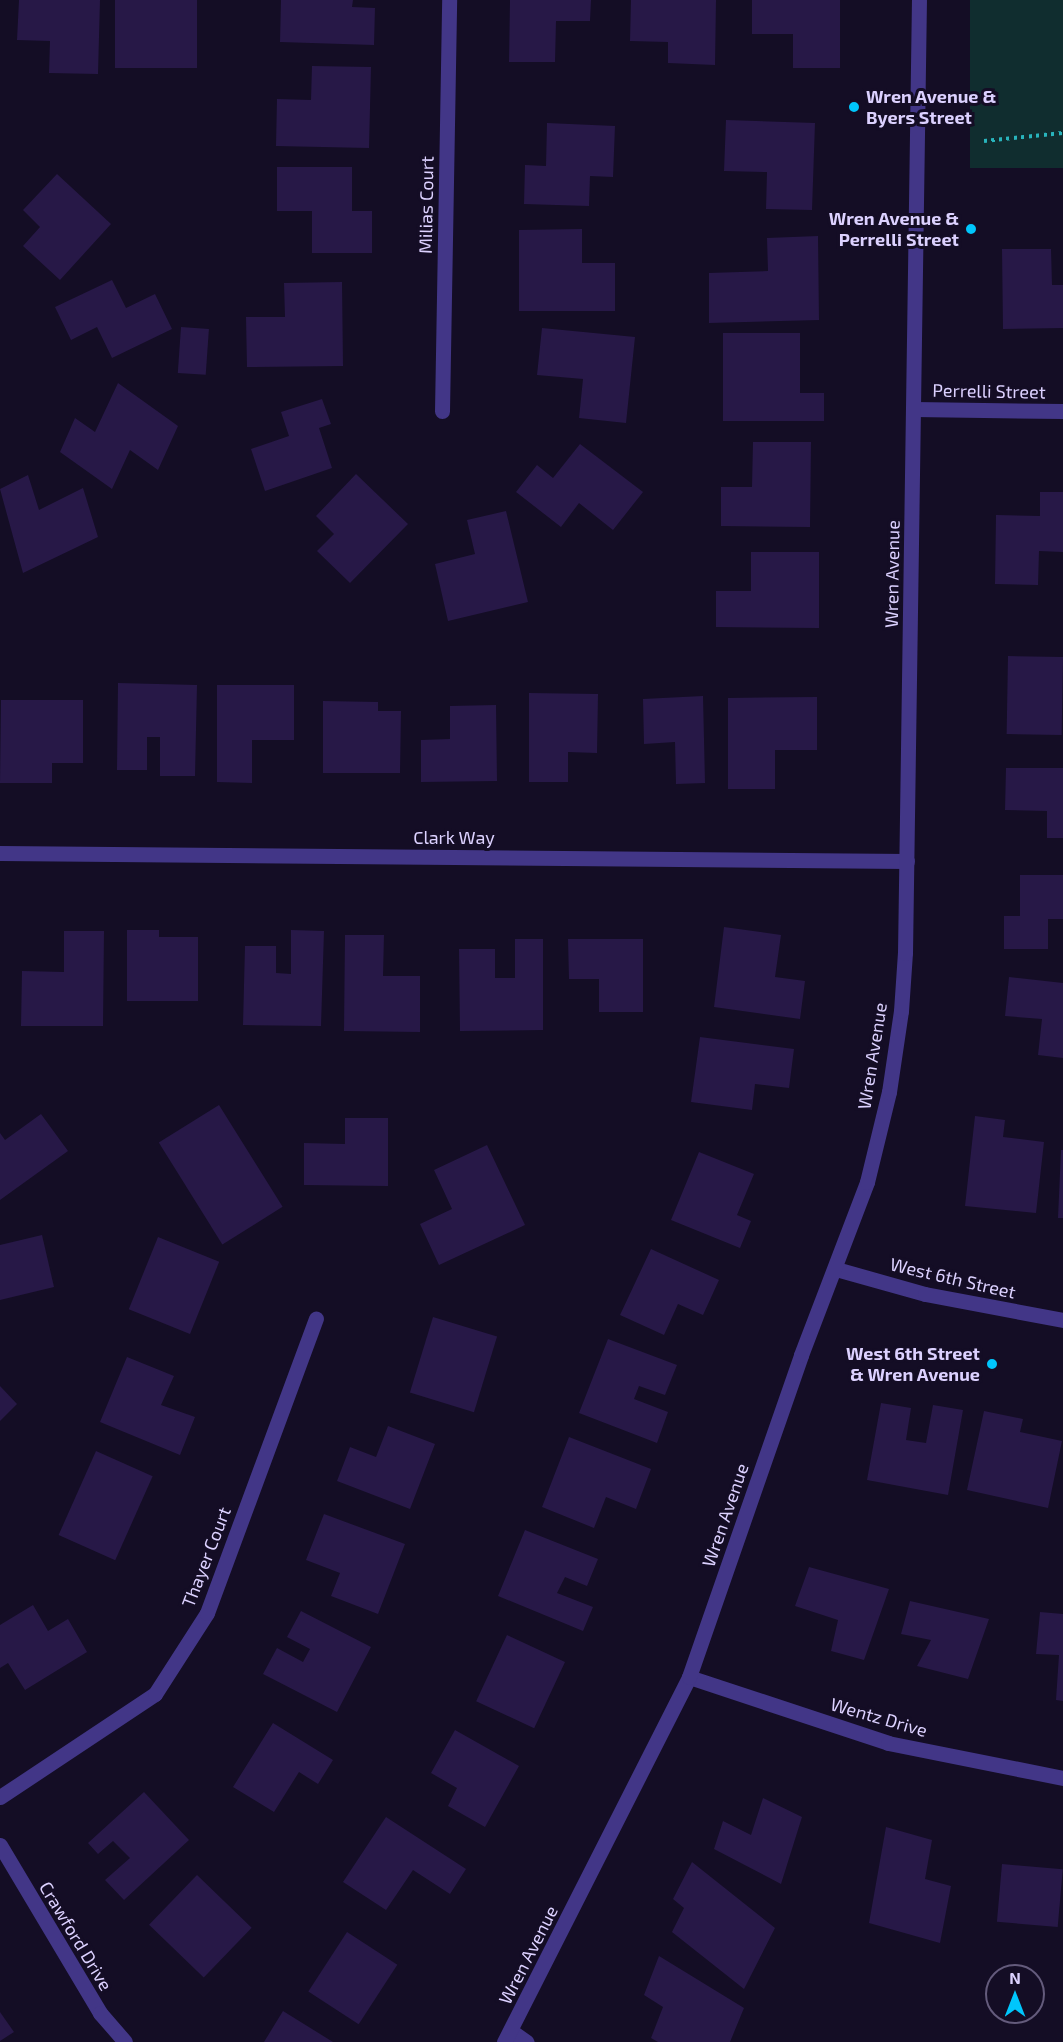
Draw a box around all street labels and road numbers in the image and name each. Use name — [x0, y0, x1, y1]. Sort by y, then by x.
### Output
street label: Milias Court — [414, 156, 438, 254]
street label: Perrelli Street — [932, 379, 1046, 403]
street label: Wren Avenue — [880, 520, 904, 628]
street label: Clark Way — [413, 826, 495, 848]
street label: Wren Avenue — [853, 1001, 891, 1111]
street label: West 6th Street — [888, 1253, 1018, 1303]
street label: Wren Avenue — [697, 1460, 753, 1570]
street label: Thayer Court — [177, 1504, 235, 1610]
street label: Wentz Drive — [828, 1693, 930, 1741]
street label: Crawford Drive — [35, 1878, 117, 1994]
street label: Wren Avenue — [494, 1902, 562, 2008]

